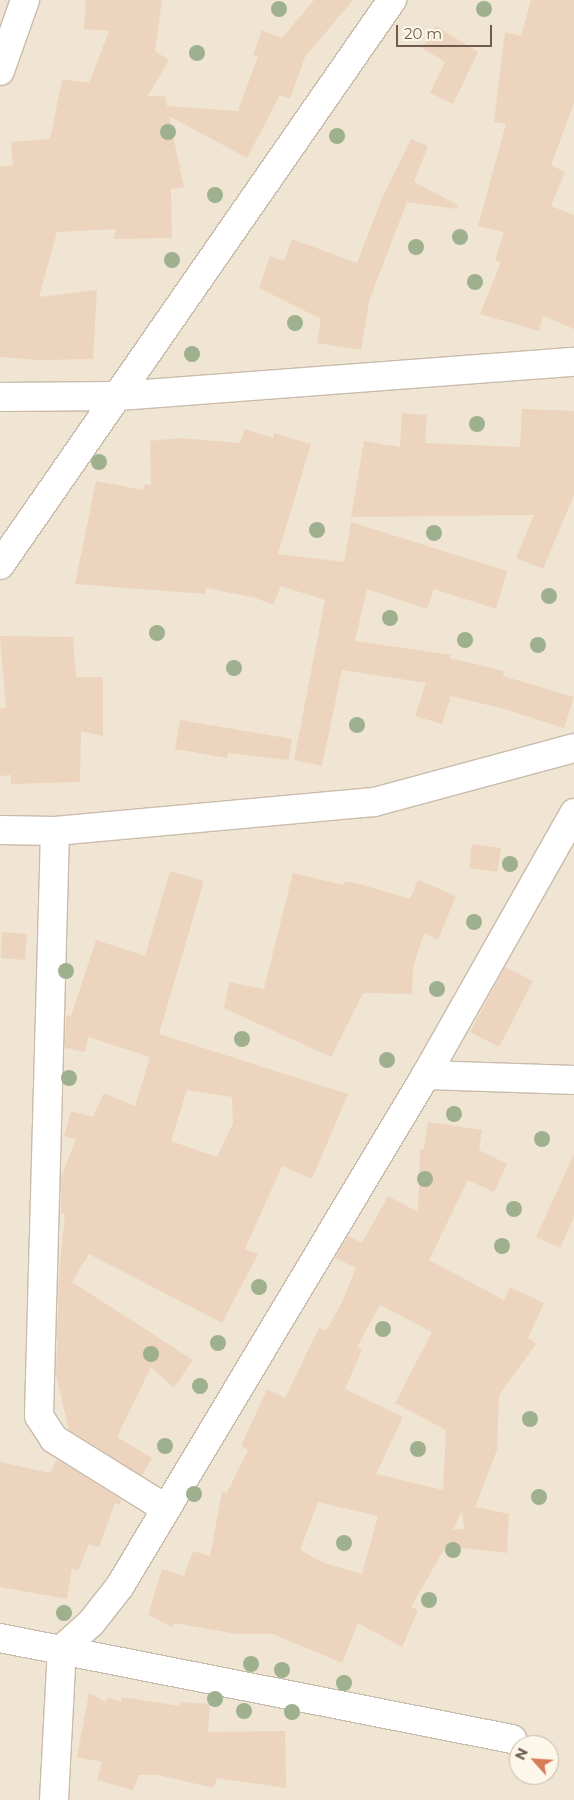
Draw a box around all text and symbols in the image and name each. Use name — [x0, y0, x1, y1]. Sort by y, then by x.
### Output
scale bar — [399, 15, 495, 47]
text: 20 m — [404, 24, 442, 43]
north arrow — [509, 1735, 559, 1785]
text: N — [511, 1745, 532, 1763]

